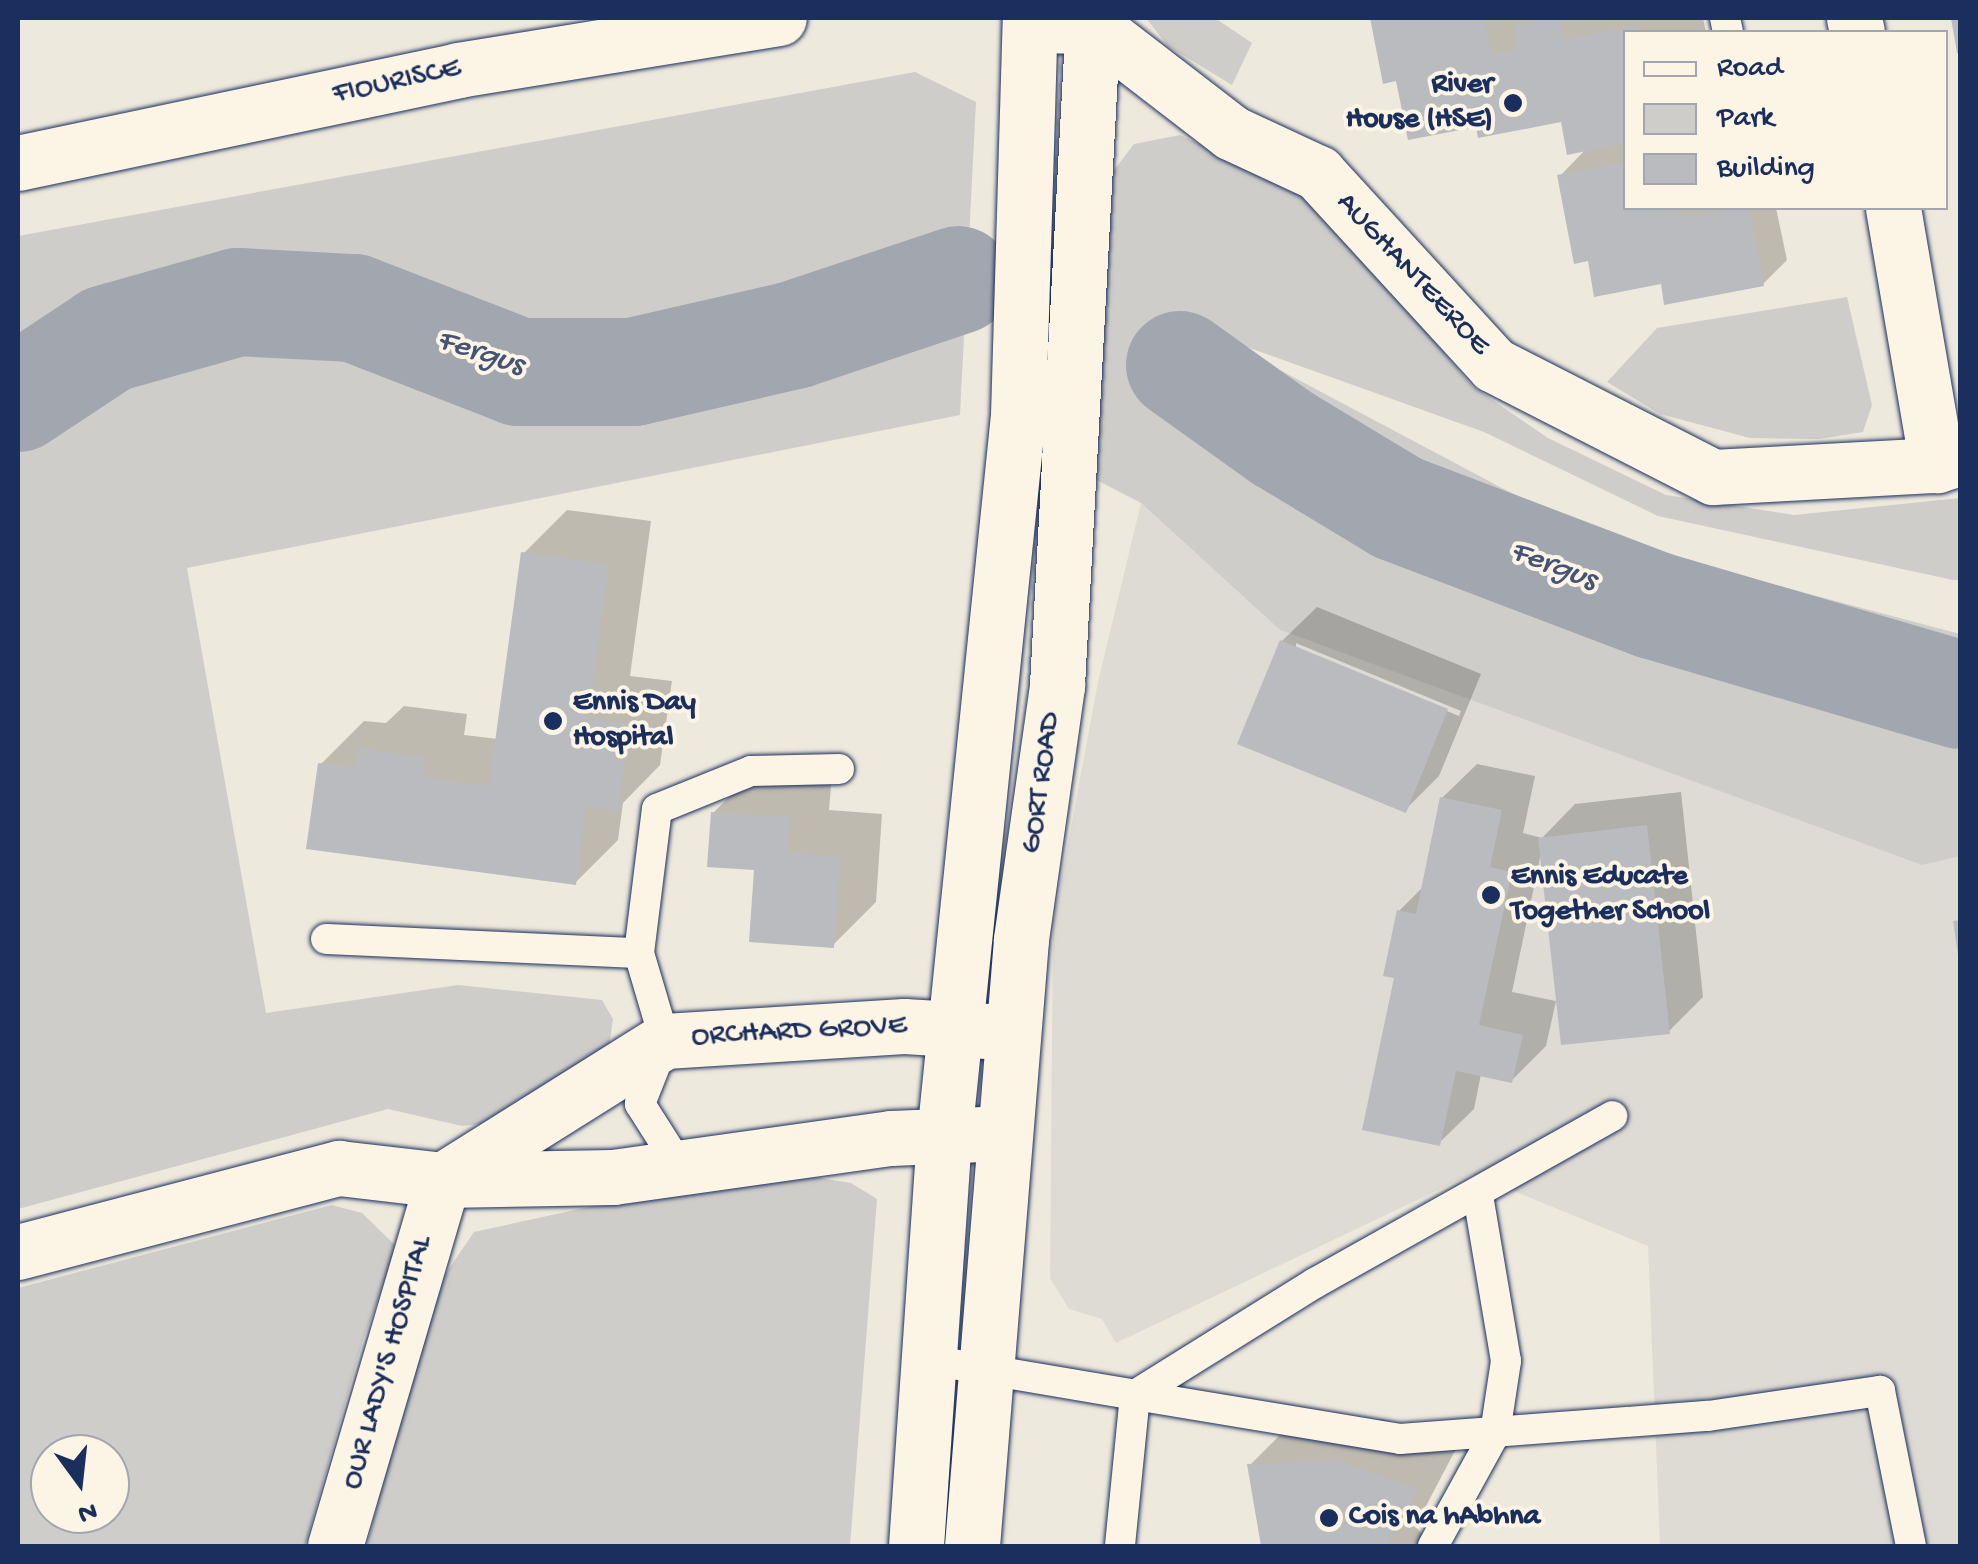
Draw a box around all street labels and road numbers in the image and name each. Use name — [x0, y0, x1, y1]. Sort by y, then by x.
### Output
street label: FIOURISCE — [330, 52, 464, 114]
street label: AUGHANTEEROE — [1327, 186, 1497, 364]
street label: GORT ROAD — [1015, 710, 1071, 856]
street label: ORCHARD GROVE — [691, 1009, 907, 1057]
street label: OUR LADY'S HOSPITAL — [336, 1232, 442, 1494]

